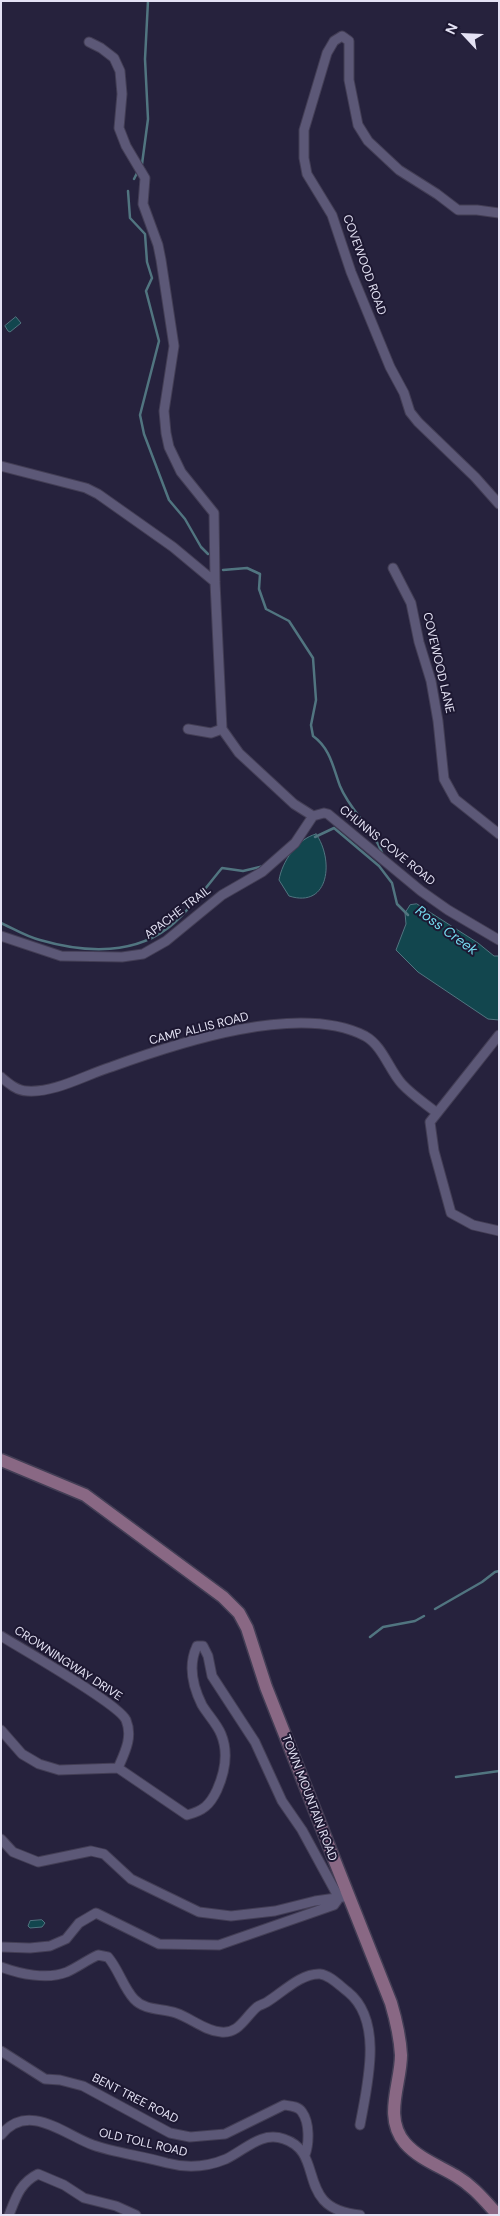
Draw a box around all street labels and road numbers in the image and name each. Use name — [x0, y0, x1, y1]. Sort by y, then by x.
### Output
street label: COVEWOOD ROAD — [339, 213, 389, 317]
street label: COVEWOOD LANE — [419, 611, 457, 715]
street label: CHUNNS COVE ROAD — [336, 803, 438, 889]
street label: APACHE TRAIL — [142, 883, 214, 943]
street label: CAMP ALLIS ROAD — [148, 1010, 250, 1048]
street label: CROWNINGWAY DRIVE — [11, 1624, 125, 1704]
street label: TOWN MOUNTAIN ROAD — [278, 1733, 340, 1863]
street label: BENT TREE ROAD — [89, 2071, 181, 2127]
street label: OLD TOLL ROAD — [97, 2126, 189, 2160]

